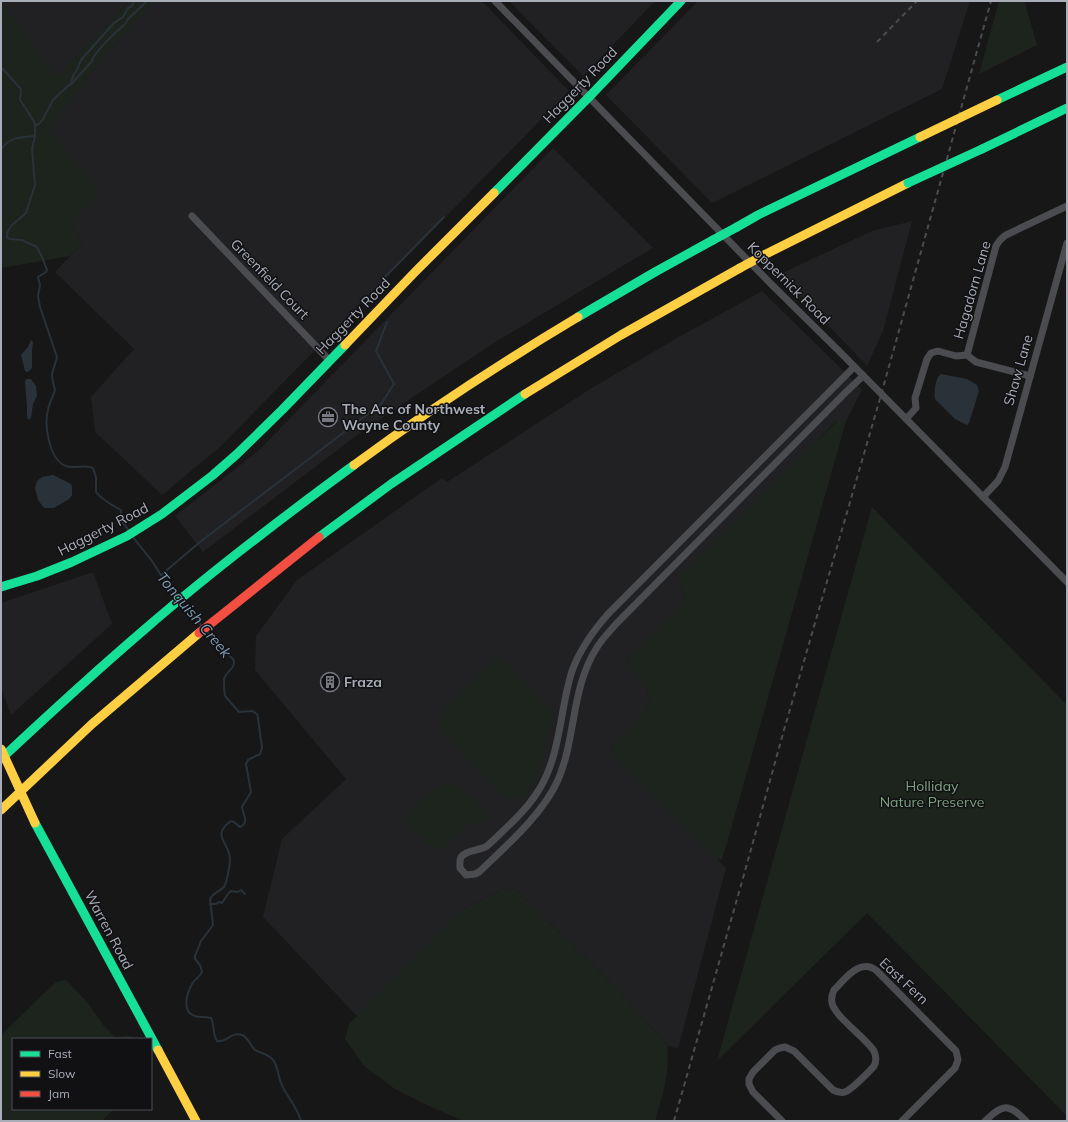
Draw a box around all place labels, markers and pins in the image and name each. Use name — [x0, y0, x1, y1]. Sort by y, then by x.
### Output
place label: The Arc of Northwest Wayne County — [342, 400, 486, 434]
office icon: The Arc of Northwest Wayne County — [317, 406, 339, 428]
building icon: Fraza — [319, 671, 341, 693]
place label: Fraza — [344, 673, 382, 691]

